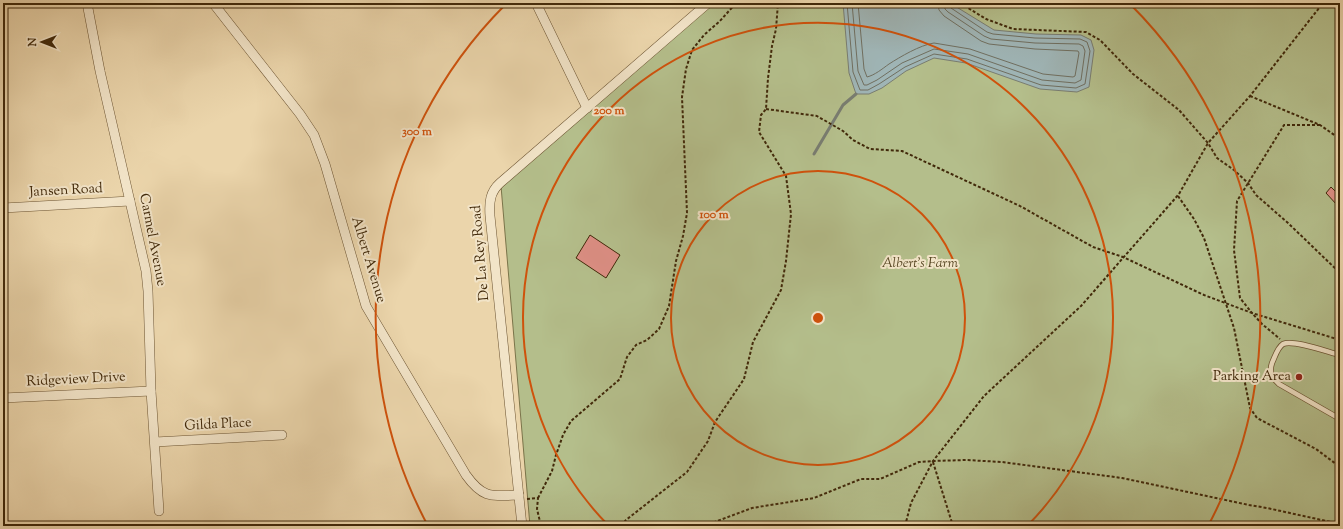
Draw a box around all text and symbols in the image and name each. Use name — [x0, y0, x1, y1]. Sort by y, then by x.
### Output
north arrow — [22, 22, 62, 62]
text: N — [25, 37, 41, 47]
text: 200 m — [594, 102, 624, 120]
text: 300 m — [402, 123, 432, 141]
street label: Jansen Road — [28, 179, 103, 203]
street label: Carmel Avenue — [133, 192, 171, 288]
street label: De La Rey Road — [467, 204, 495, 302]
text: 100 m — [698, 206, 729, 224]
street label: Albert Avenue — [345, 214, 391, 306]
park label: Albert's Farm — [882, 254, 959, 274]
centre of rings — [811, 311, 825, 325]
street label: Ridgeview Drive — [26, 367, 126, 393]
place label: Parking Area — [1213, 367, 1292, 387]
marker: Parking Area — [1294, 372, 1304, 382]
street label: Gilda Place — [184, 413, 252, 437]

